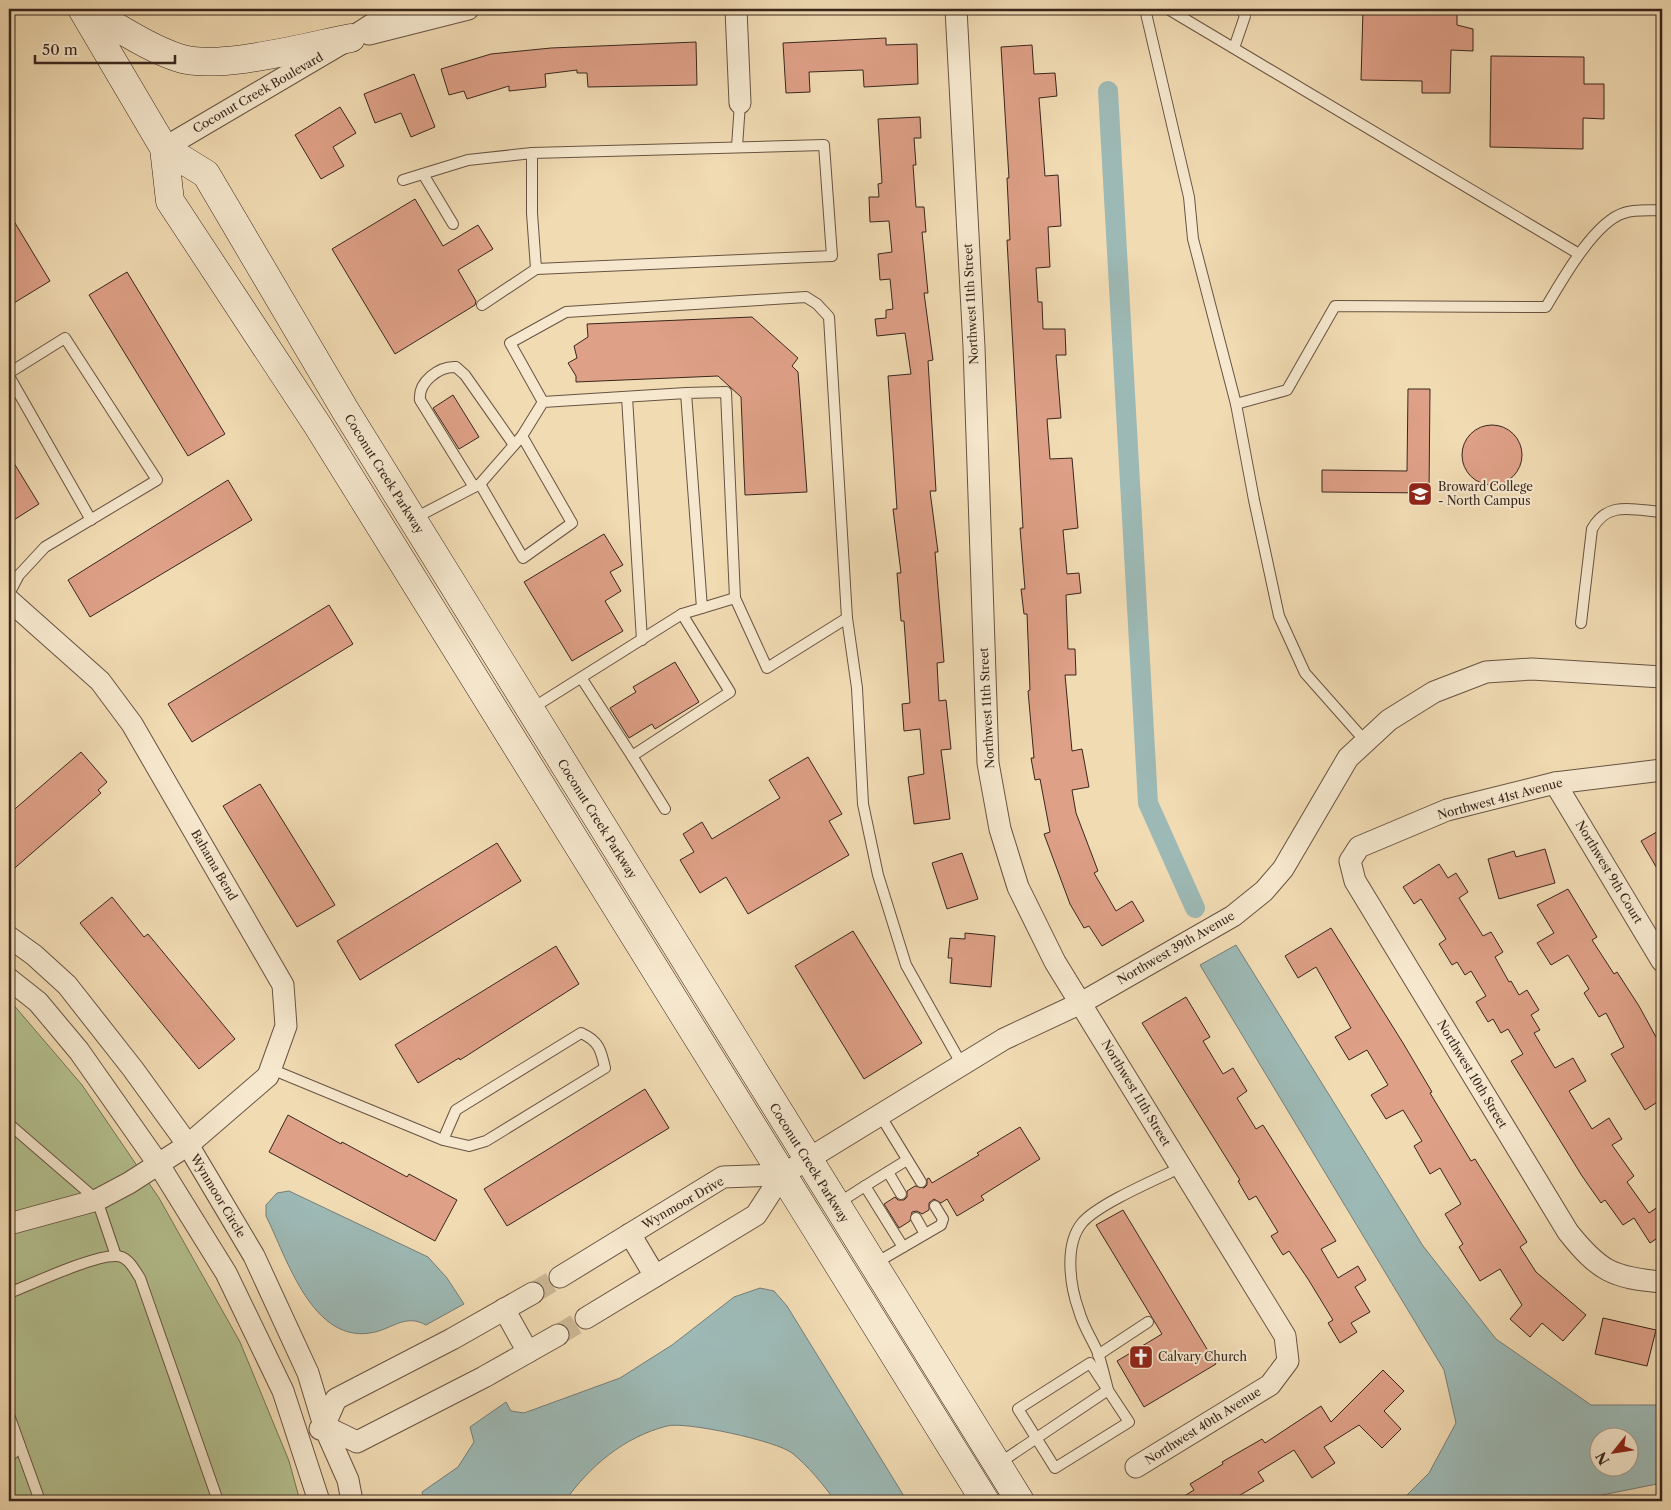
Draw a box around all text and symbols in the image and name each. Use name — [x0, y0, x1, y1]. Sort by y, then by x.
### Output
scale bar — [35, 32, 175, 64]
text: 50 m — [42, 40, 78, 59]
street label: Coconut Creek Boulevard — [190, 49, 326, 136]
street label: Northwest 11th Street — [960, 242, 981, 365]
street label: Coconut Creek Parkway — [341, 411, 428, 537]
place label: Broward College - North Campus — [1438, 479, 1533, 508]
school or university icon: Broward College - North Campus — [1407, 481, 1433, 507]
street label: Northwest 11th Street — [976, 646, 997, 769]
street label: Coconut Creek Parkway — [554, 756, 641, 882]
street label: Northwest 41st Avenue — [1436, 774, 1564, 822]
street label: Northwest 9th Court — [1573, 817, 1647, 927]
street label: Bahama Bend — [188, 827, 241, 903]
street label: Northwest 39th Avenue — [1114, 908, 1237, 987]
street label: Northwest 10th Street — [1434, 1017, 1511, 1131]
street label: Northwest 11th Street — [1099, 1037, 1175, 1149]
street label: Coconut Creek Parkway — [766, 1100, 853, 1226]
street label: Wynmoor Circle — [187, 1150, 249, 1241]
street label: Wynmoor Drive — [638, 1173, 726, 1233]
church icon: Calvary Church — [1128, 1344, 1154, 1370]
place label: Calvary Church — [1158, 1349, 1247, 1364]
street label: Northwest 40th Avenue — [1142, 1384, 1264, 1467]
north arrow — [1588, 1428, 1638, 1478]
text: N — [1592, 1449, 1614, 1468]

